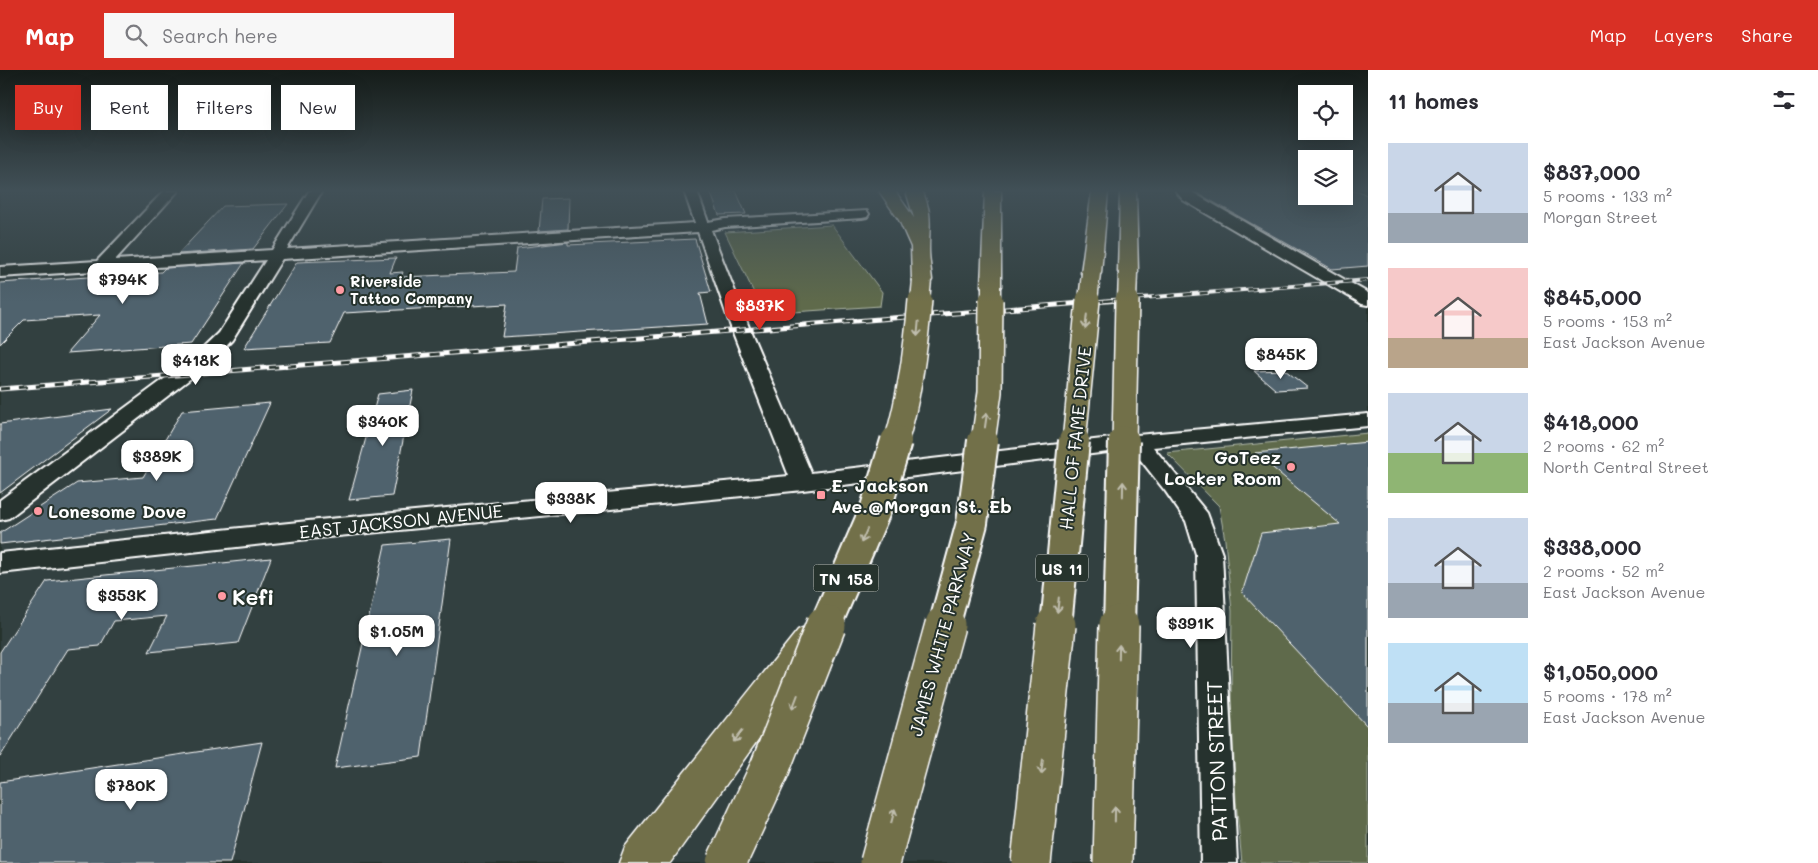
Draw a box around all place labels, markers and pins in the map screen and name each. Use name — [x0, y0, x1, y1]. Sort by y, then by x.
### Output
pin: $794K — [88, 262, 158, 305]
place label: Riverside Tattoo Company — [350, 271, 473, 308]
marker: Riverside Tattoo Company — [334, 284, 346, 296]
pin: $837K — [725, 288, 795, 331]
pin: $845K — [1246, 338, 1316, 380]
pin: $418K — [161, 344, 231, 386]
pin: $340K — [348, 404, 418, 447]
pin: $389K — [122, 440, 192, 482]
place label: GoTeez Locker Room — [1164, 445, 1281, 490]
marker: GoTeez Locker Room — [1285, 461, 1297, 473]
place label: E. Jackson Ave.@Morgan St. Eb — [831, 473, 1012, 518]
pin: $338K — [536, 482, 606, 524]
marker: E. Jackson Ave.@Morgan St. Eb — [815, 489, 827, 501]
place label: Lonesome Dove — [48, 499, 187, 523]
marker: Lonesome Dove — [32, 505, 44, 517]
pin: $353K — [87, 578, 157, 621]
place label: Kefi — [232, 583, 274, 610]
marker: Kefi — [216, 590, 228, 602]
pin: $391K — [1156, 606, 1226, 649]
pin: $1.05M — [356, 614, 438, 657]
pin: $780K — [96, 768, 166, 811]

